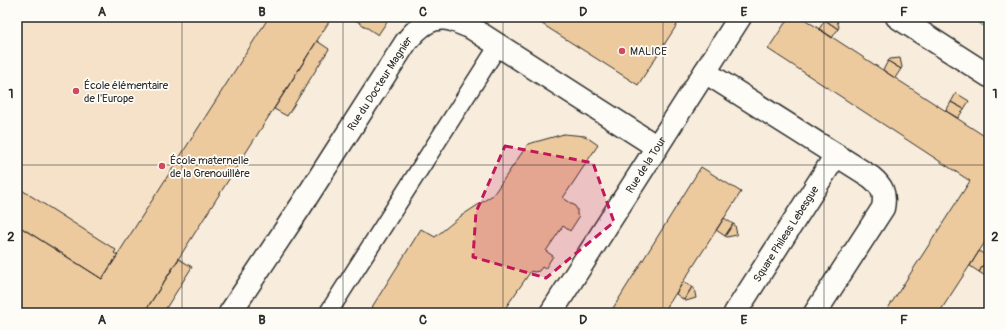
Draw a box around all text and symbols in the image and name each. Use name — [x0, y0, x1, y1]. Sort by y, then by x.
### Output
text: A — [98, 4, 107, 20]
text: B — [258, 4, 266, 20]
text: C — [419, 4, 427, 20]
text: D — [579, 4, 587, 20]
text: E — [741, 4, 748, 20]
text: F — [900, 4, 908, 20]
street label: Rue du Docteur Magnier — [345, 33, 415, 133]
place label: MALICE — [630, 45, 667, 58]
marker: MALICE — [617, 46, 627, 56]
place label: École élémentaire de l'Europe — [84, 79, 169, 105]
text: 1 — [8, 86, 14, 102]
marker: École élémentaire de l'Europe — [71, 86, 81, 96]
text: 1 — [992, 86, 998, 102]
street label: Rue de la Tour — [623, 134, 669, 195]
place label: École maternelle de la Grenouillère — [170, 154, 250, 180]
marker: École maternelle de la Grenouillère — [157, 161, 167, 171]
street label: Square Phileas Lebesgue — [750, 183, 821, 284]
text: 2 — [7, 229, 15, 245]
text: 2 — [991, 229, 999, 245]
text: A — [98, 312, 107, 328]
text: B — [258, 312, 266, 328]
text: C — [419, 312, 427, 328]
text: D — [579, 312, 587, 328]
text: E — [741, 312, 748, 328]
text: F — [900, 312, 908, 328]

